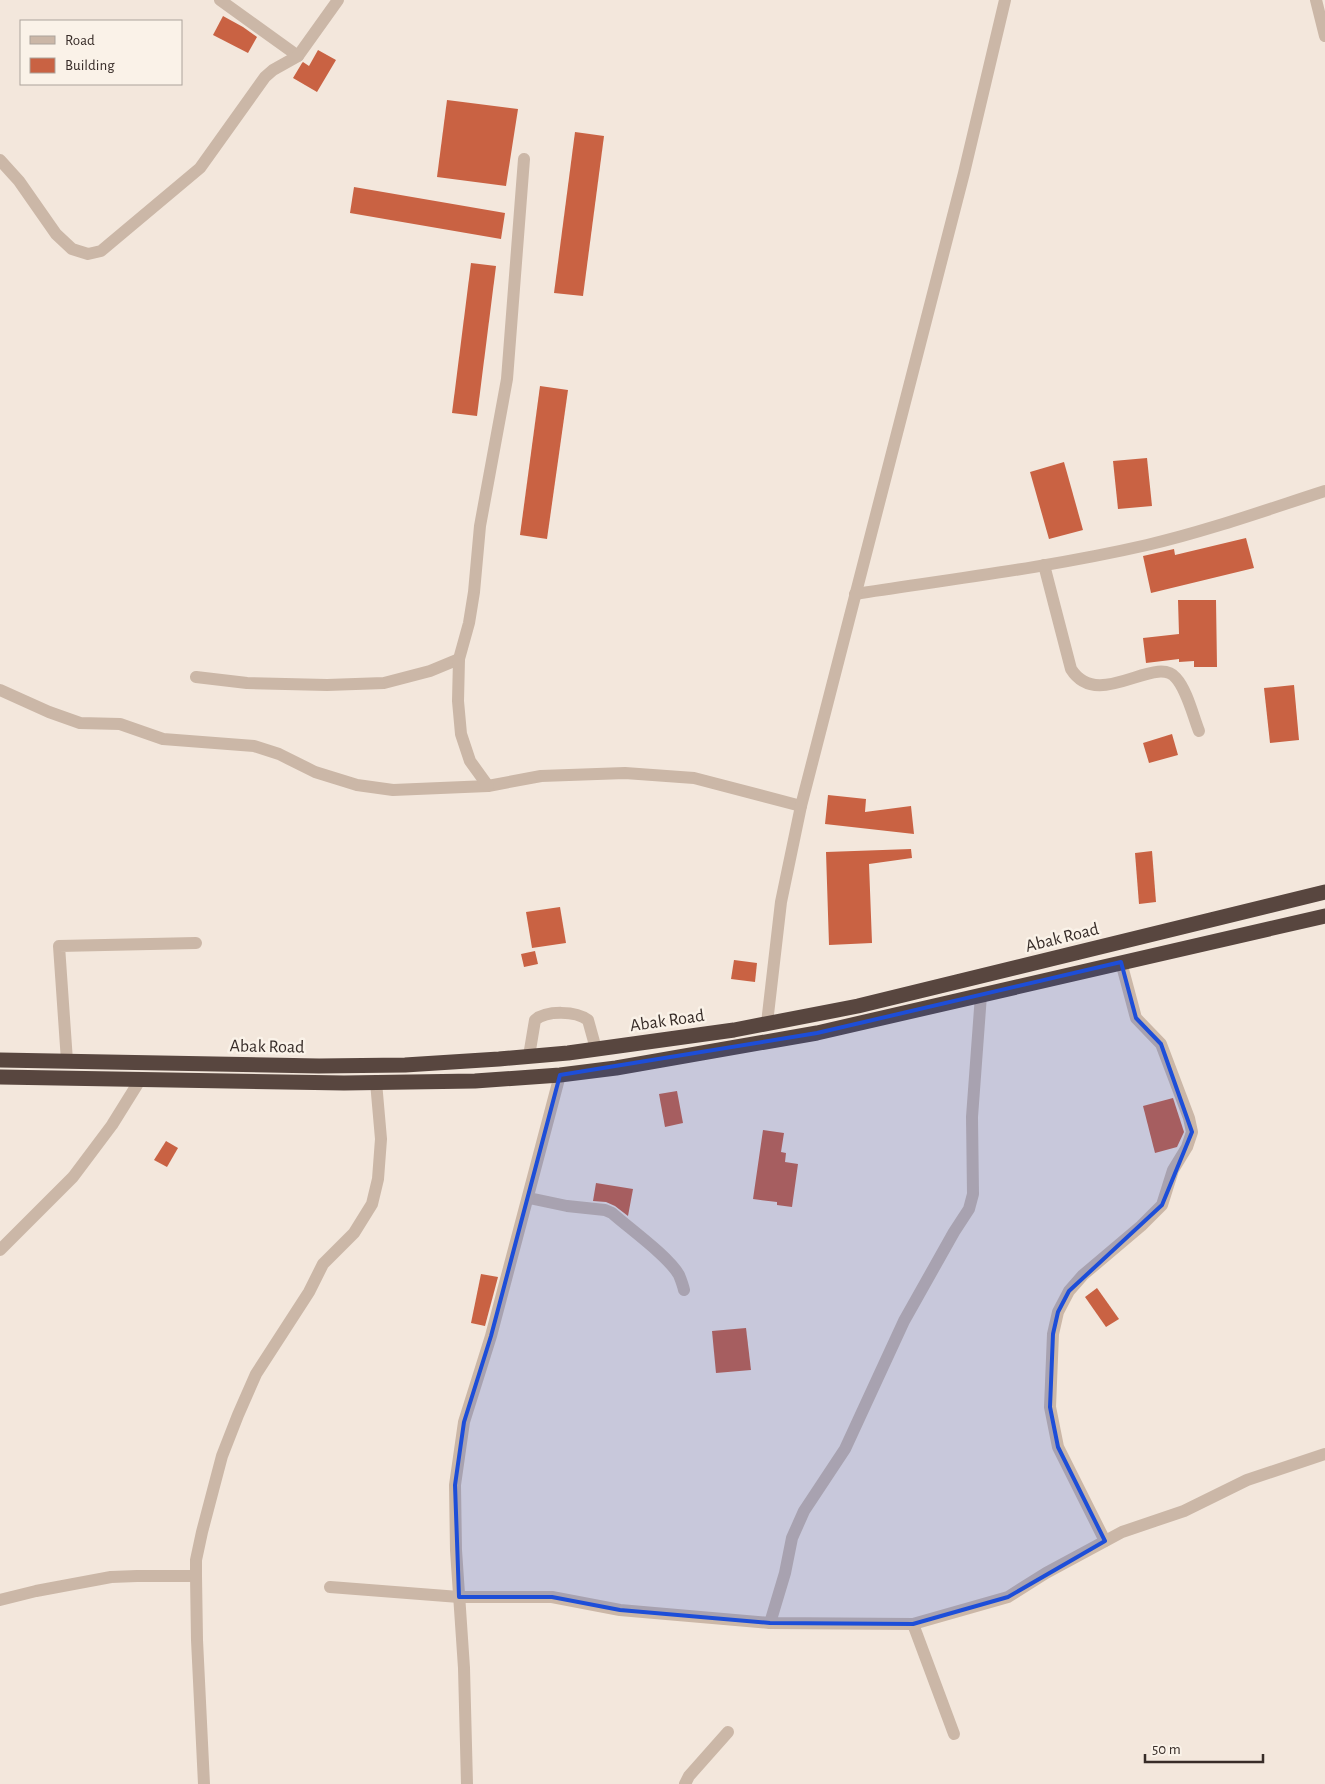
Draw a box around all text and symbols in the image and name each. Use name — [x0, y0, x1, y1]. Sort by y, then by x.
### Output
legend — [20, 20, 182, 85]
text: Road — [65, 33, 95, 48]
text: Building — [65, 58, 115, 73]
street label: Abak Road — [1024, 920, 1101, 956]
street label: Abak Road — [629, 1007, 706, 1035]
street label: Abak Road — [229, 1037, 305, 1057]
scale bar — [1145, 1732, 1262, 1764]
text: 50 m — [1152, 1742, 1181, 1757]

